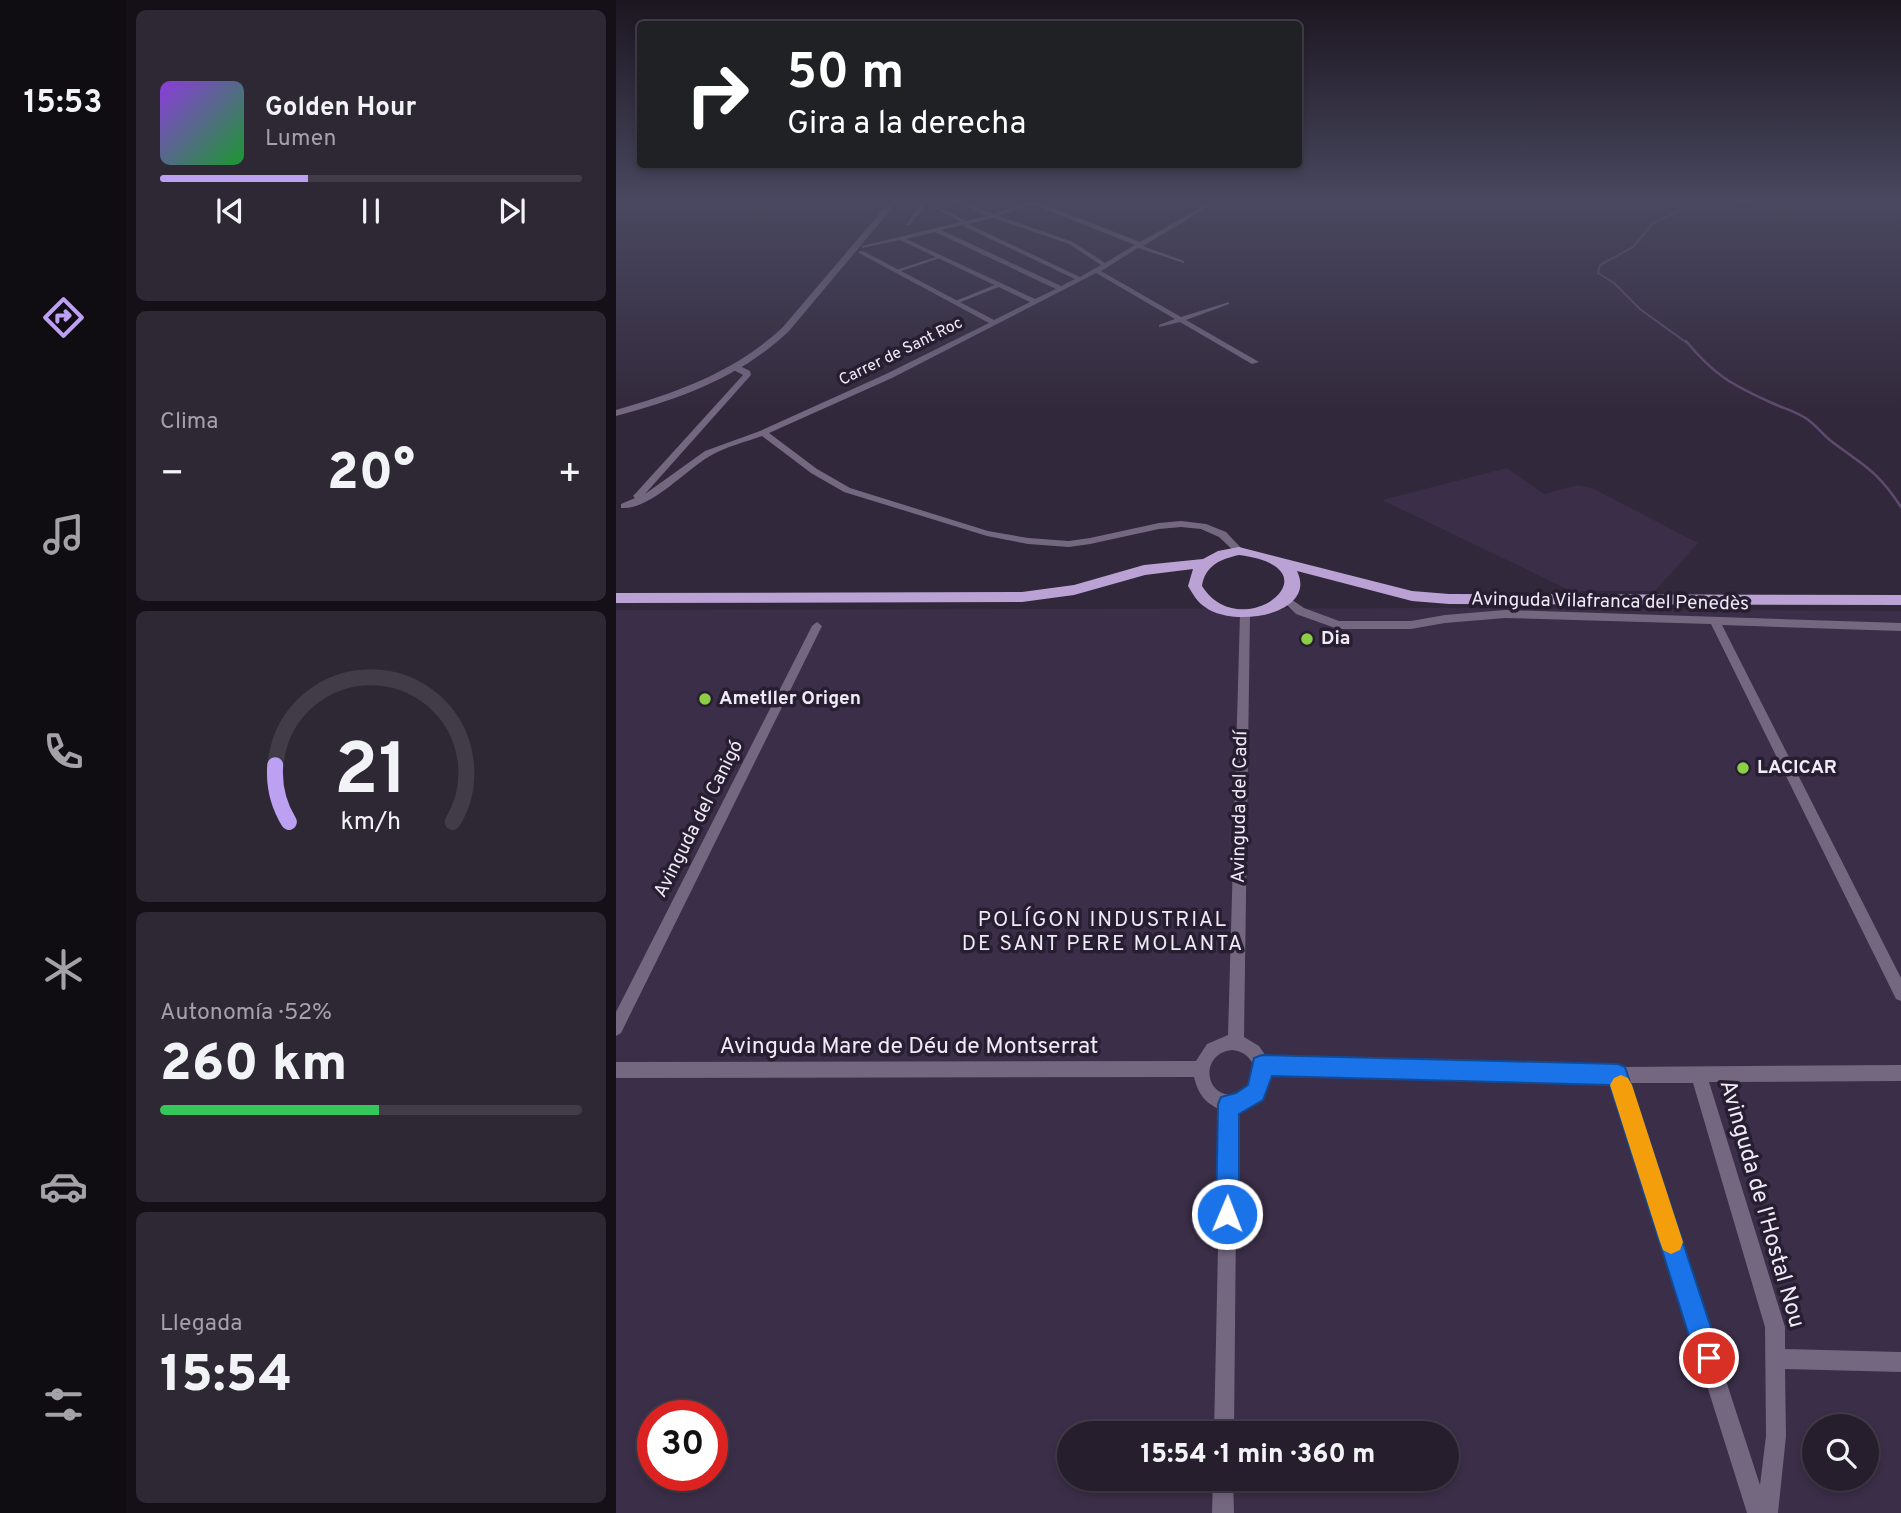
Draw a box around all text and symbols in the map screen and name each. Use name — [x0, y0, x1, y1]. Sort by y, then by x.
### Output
text: 50 m — [787, 44, 904, 106]
icon: right — [672, 49, 763, 140]
text: 15:53 — [24, 84, 102, 124]
text: Golden Hour — [265, 92, 416, 125]
text: Gira a la derecha — [787, 105, 1026, 145]
text: Lumen — [265, 125, 336, 154]
icon: previous — [211, 192, 249, 230]
icon: pause — [352, 192, 390, 230]
icon: next — [493, 192, 531, 230]
icon: directions — [39, 293, 88, 342]
street label: Carrer de Sant Roc — [836, 313, 966, 391]
text: Clima — [160, 408, 218, 437]
text: 20° — [327, 442, 415, 508]
text: − — [160, 451, 185, 500]
text: + — [557, 451, 582, 500]
icon: music — [39, 510, 88, 559]
street label: Avinguda Vilafranca del Penedès — [1471, 588, 1749, 616]
place label: Dia — [1321, 627, 1350, 651]
marker: Dia — [1299, 631, 1315, 647]
place label: Ametller Origen — [719, 687, 861, 711]
marker: Ametller Origen — [697, 691, 713, 707]
icon: phone — [39, 727, 88, 776]
street label: Avinguda del Cadí — [1227, 728, 1253, 883]
text: 21 — [334, 729, 408, 821]
street label: Avinguda del Canigó — [649, 736, 749, 902]
place label: LACICAR — [1757, 756, 1837, 780]
marker: LACICAR — [1735, 760, 1751, 776]
text: km/h — [341, 807, 401, 839]
district label: POLÍGON INDUSTRIAL DE SANT PERE MOLANTA — [962, 906, 1244, 958]
icon: climate — [39, 945, 88, 994]
text: Autonomía · 52% — [160, 999, 332, 1028]
text: 260 km — [160, 1033, 347, 1099]
street label: Avinguda Mare de Déu de Montserrat — [720, 1033, 1098, 1062]
street label: Avinguda de l'Hostal Nou — [1712, 1077, 1810, 1331]
icon: car — [39, 1162, 88, 1211]
position arrow — [1190, 1177, 1264, 1251]
text: Llegada — [160, 1310, 242, 1339]
pin — [1679, 1328, 1739, 1388]
icon: arrive — [1690, 1339, 1728, 1377]
text: 15:54 — [160, 1344, 292, 1410]
icon: filters — [39, 1380, 88, 1429]
speed limit sign: 30 — [637, 1400, 728, 1491]
map controls — [1802, 1414, 1879, 1491]
button: search — [1802, 1414, 1879, 1491]
text: 15:54 · 1 min · 360 m — [1141, 1439, 1375, 1472]

